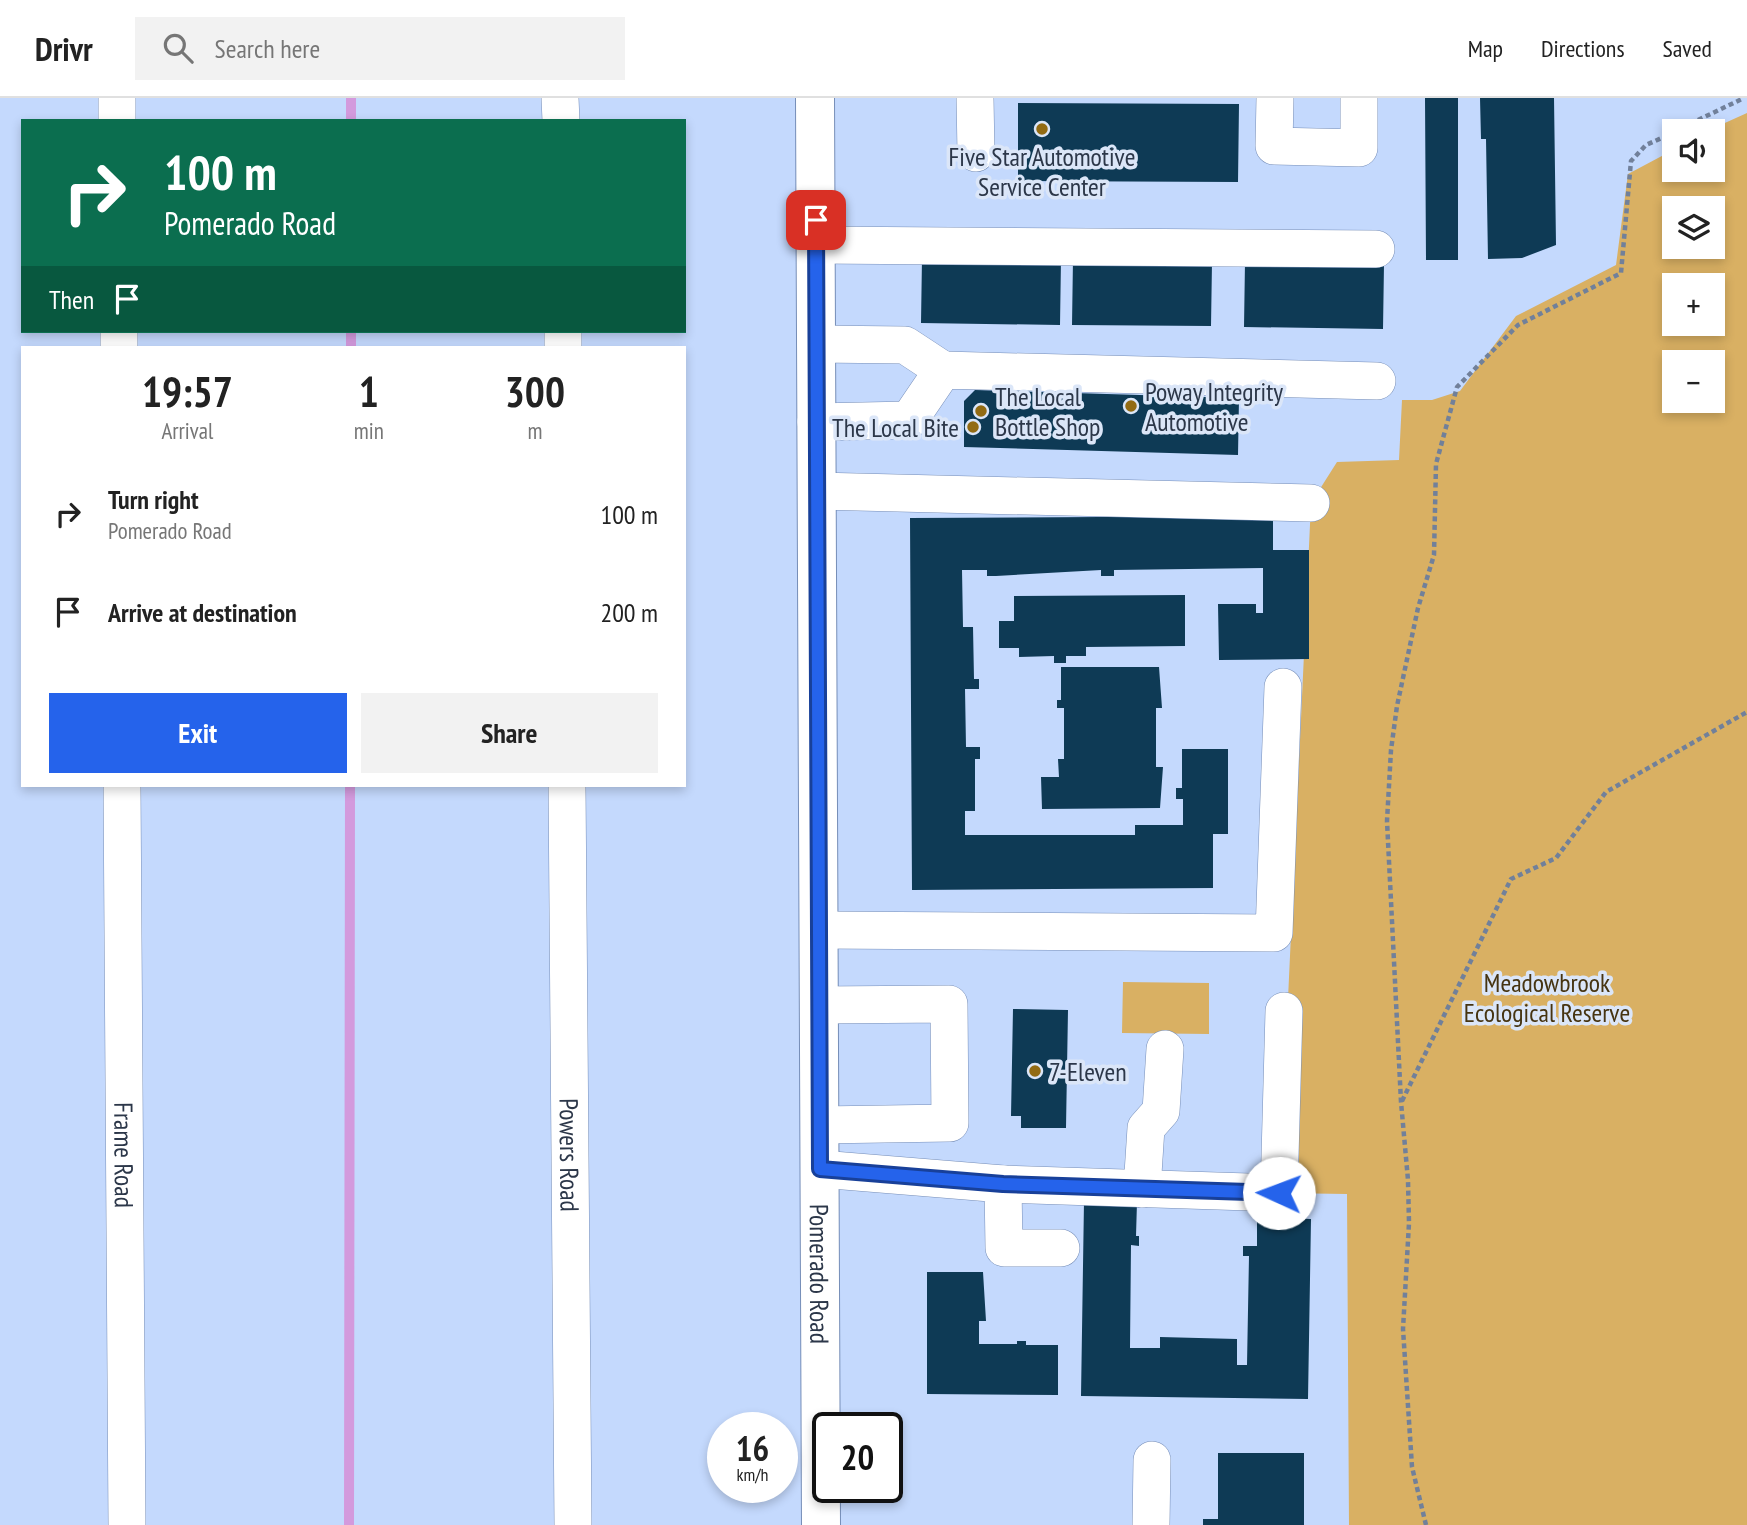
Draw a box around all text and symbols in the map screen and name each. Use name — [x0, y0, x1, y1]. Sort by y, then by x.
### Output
search box — [135, 17, 625, 80]
text: Drivr — [35, 27, 93, 70]
icon: search — [159, 29, 197, 67]
text: Search here — [215, 32, 320, 65]
text: Map — [1468, 33, 1503, 64]
text: Directions — [1541, 33, 1625, 64]
text: Saved — [1663, 33, 1712, 64]
map controls — [1662, 119, 1725, 413]
button: sound — [1662, 119, 1725, 182]
marker: Five Star Automotive Service Center — [1034, 121, 1050, 137]
text: 100 m — [164, 140, 277, 204]
place label: Five Star Automotive Service Center — [949, 140, 1135, 203]
icon: right — [49, 147, 140, 238]
pin — [786, 190, 846, 250]
button: layers — [1662, 196, 1725, 259]
icon: arrive — [797, 201, 835, 239]
text: Pomerado Road — [164, 202, 336, 244]
button: + — [1662, 273, 1725, 336]
icon: arrive — [108, 280, 146, 318]
text: Then — [49, 283, 94, 316]
button: − — [1662, 350, 1725, 413]
text: 19:57 — [142, 364, 233, 419]
text: 1 — [359, 364, 379, 419]
text: 300 — [505, 364, 565, 419]
place label: Poway Integrity Automotive — [1145, 375, 1283, 438]
place label: The Local Bottle Shop — [995, 380, 1100, 443]
marker: Poway Integrity Automotive — [1123, 398, 1139, 414]
marker: The Local Bottle Shop — [973, 403, 989, 419]
place label: The Local Bite — [832, 411, 959, 444]
text: Arrival — [161, 416, 213, 445]
text: min — [354, 416, 384, 445]
text: m — [527, 416, 542, 445]
marker: The Local Bite — [965, 419, 981, 435]
text: Turn right — [108, 483, 199, 516]
icon: right — [49, 495, 87, 533]
text: 100 m — [600, 498, 658, 531]
text: Pomerado Road — [108, 516, 232, 545]
icon: arrive — [49, 593, 87, 631]
text: Arrive at destination — [108, 596, 297, 629]
text: 200 m — [600, 596, 658, 629]
button: Exit — [49, 693, 347, 773]
button: Share — [361, 693, 658, 773]
park label: Meadowbrook Ecological Reserve — [1464, 966, 1630, 1029]
place label: 7-Eleven — [1049, 1055, 1127, 1088]
marker: 7-Eleven — [1027, 1063, 1043, 1079]
street label: Powers Road — [553, 1098, 587, 1212]
street label: Frame Road — [108, 1102, 141, 1208]
position arrow — [1242, 1156, 1316, 1230]
street label: Pomerado Road — [803, 1204, 837, 1344]
speed limit sign: 20 — [812, 1412, 903, 1503]
text: 16 — [736, 1425, 769, 1471]
text: km/h — [737, 1463, 768, 1486]

